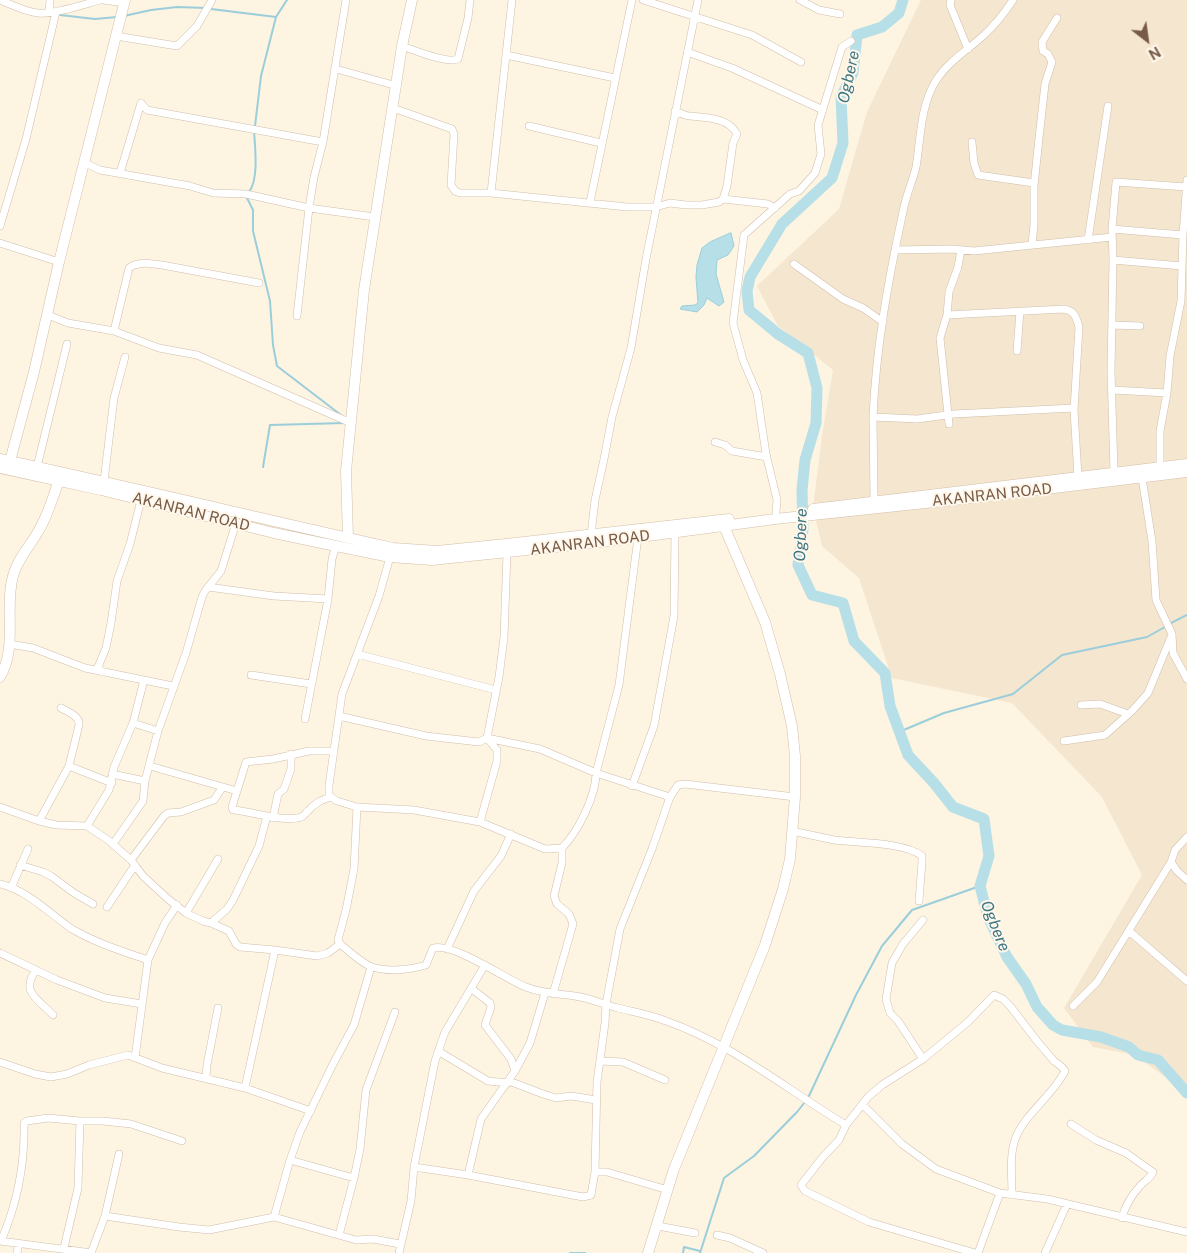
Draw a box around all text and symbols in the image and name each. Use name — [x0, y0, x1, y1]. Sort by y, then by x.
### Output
north arrow — [1122, 15, 1172, 65]
text: N — [1146, 43, 1163, 63]
water label: Ogbere — [834, 49, 864, 105]
street label: AKANRAN ROAD — [931, 480, 1053, 510]
street label: AKANRAN ROAD — [130, 489, 252, 535]
water label: Ogbere — [790, 508, 812, 562]
street label: AKANRAN ROAD — [529, 527, 651, 559]
water label: Ogbere — [976, 898, 1014, 954]

